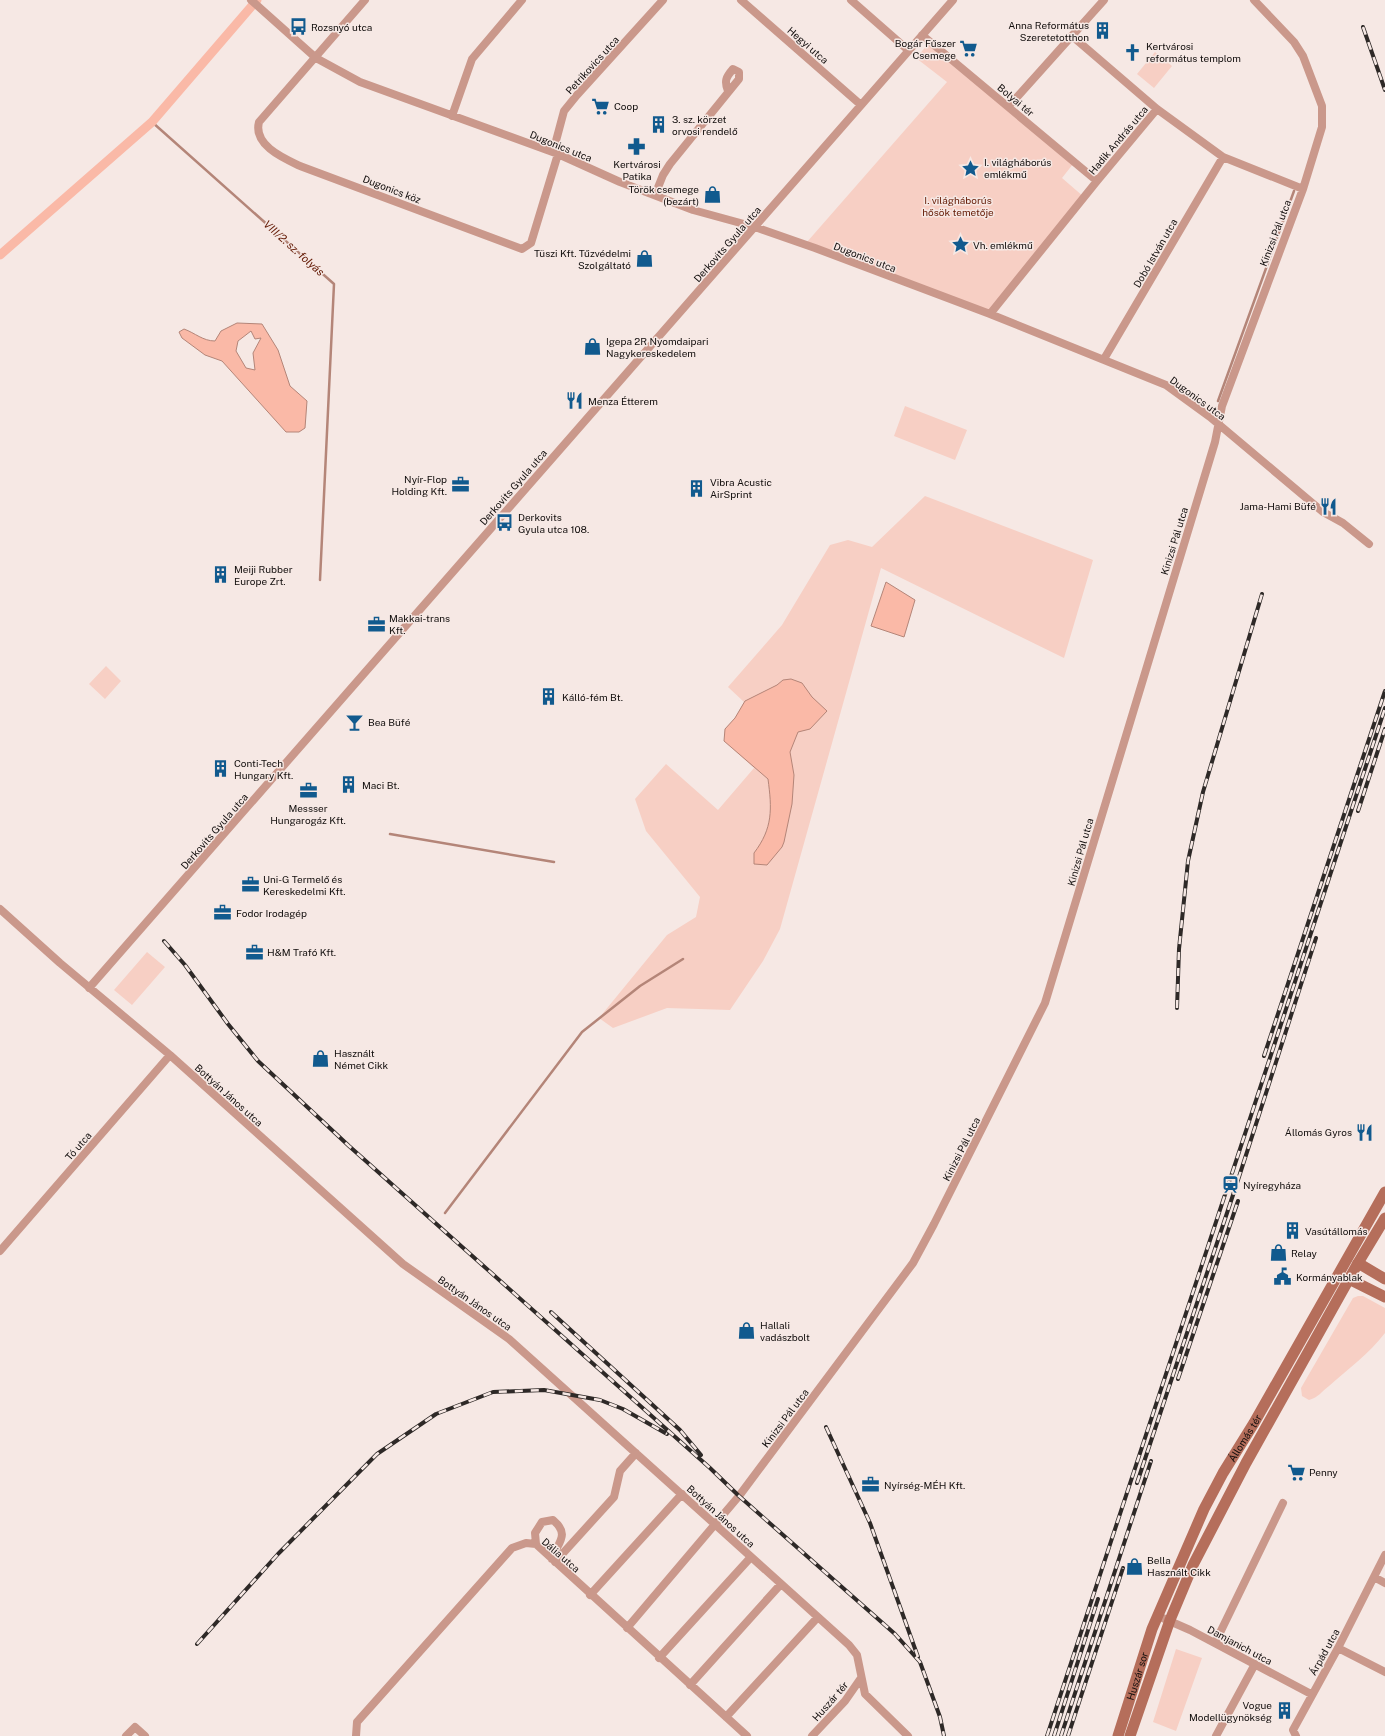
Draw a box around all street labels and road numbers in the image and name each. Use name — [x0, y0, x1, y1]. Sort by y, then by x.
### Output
street label: Hegyi utca — [785, 24, 831, 66]
street label: Petrikovics utca — [563, 34, 621, 96]
street label: Bolyai tér — [995, 81, 1037, 119]
street label: Hadik András utca — [1086, 103, 1150, 177]
street label: Dugonics utca — [528, 128, 594, 164]
street label: Dugonics köz — [361, 172, 423, 206]
street label: Kinizsi Pál utca — [1257, 198, 1293, 268]
street label: Derkovits Gyula utca — [691, 204, 763, 284]
street label: Dobó István utca — [1130, 217, 1180, 289]
street label: Dugonics utca — [832, 240, 898, 274]
street label: Dugonics utca — [1168, 374, 1228, 422]
street label: Derkovits Gyula utca — [477, 447, 549, 527]
street label: Kinizsi Pál utca — [1158, 506, 1190, 576]
street label: Derkovits Gyula utca — [178, 791, 250, 871]
street label: Kinizsi Pál utca — [1065, 817, 1095, 887]
street label: Bottyán János utca — [193, 1061, 265, 1129]
street label: Kinizsi Pál utca — [940, 1115, 982, 1183]
street label: Tó utca — [62, 1129, 94, 1163]
street label: Bottyán János utca — [436, 1273, 514, 1333]
street label: Kinizsi Pál utca — [759, 1386, 811, 1450]
street label: Állomás tér — [1226, 1412, 1264, 1464]
street label: Bottyán János utca — [685, 1482, 757, 1550]
street label: Dália utca — [540, 1535, 582, 1575]
street label: Damjanich utca — [1206, 1623, 1274, 1667]
street label: Árpád utca — [1306, 1627, 1342, 1677]
street label: Huszár sor — [1124, 1650, 1150, 1702]
street label: Huszár tér — [810, 1679, 851, 1723]

